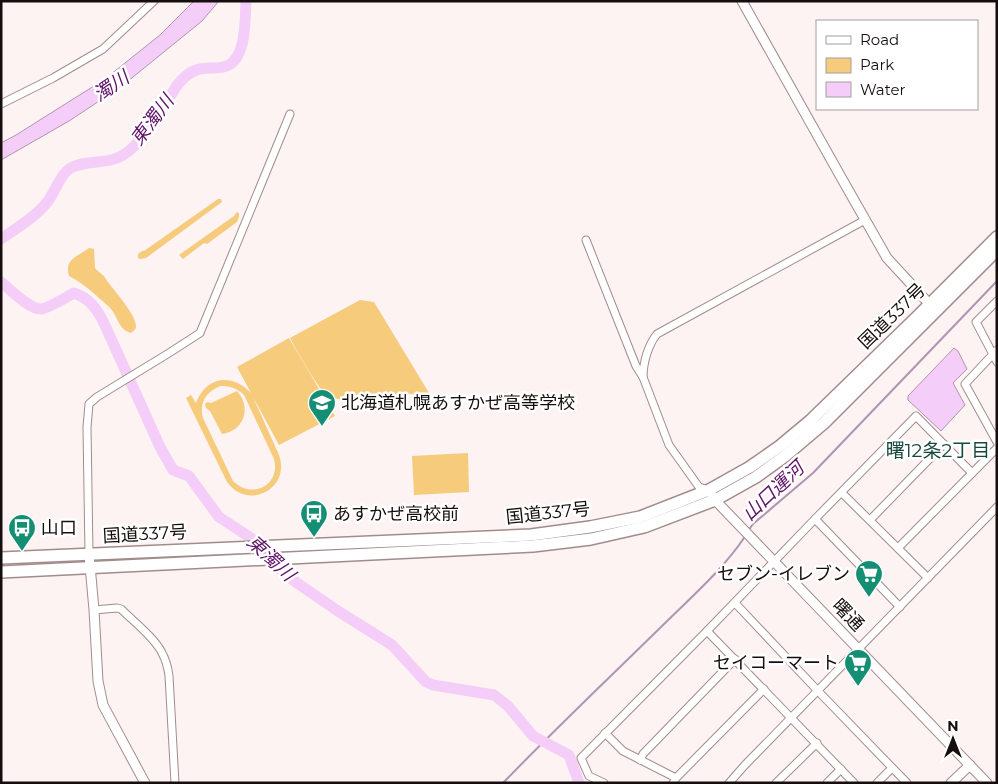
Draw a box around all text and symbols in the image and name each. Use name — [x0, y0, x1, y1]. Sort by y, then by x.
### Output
legend — [816, 20, 978, 110]
text: Road — [860, 30, 899, 49]
text: Park — [860, 55, 894, 74]
water label: 濁川 — [89, 65, 135, 106]
text: Water — [860, 80, 906, 99]
water label: 東濁川 — [126, 89, 180, 150]
street label: 国道337号 — [854, 279, 930, 353]
school or university icon: 北海道札幌あすかぜ高等学校 — [307, 388, 337, 427]
place label: 北海道札幌あすかぜ高等学校 — [341, 392, 575, 414]
district label: 曙12条2丁目 — [886, 439, 990, 462]
water label: 山口運河 — [737, 454, 812, 525]
street label: 国道337号 — [505, 498, 591, 528]
bus stop icon: あすかぜ高校前 — [299, 499, 329, 538]
place label: あすかぜ高校前 — [333, 503, 459, 525]
bus stop icon: 山口 — [7, 513, 37, 552]
place label: 山口 — [41, 517, 77, 539]
street label: 国道337号 — [102, 521, 188, 547]
water label: 東濁川 — [242, 530, 301, 587]
supermarket icon: セブン-イレブン — [854, 559, 884, 598]
place label: セブン-イレブン — [717, 563, 850, 585]
street label: 曙通 — [828, 594, 868, 636]
supermarket icon: セイコーマート — [843, 648, 873, 687]
place label: セイコーマート — [713, 652, 839, 674]
north arrow — [928, 714, 978, 764]
text: N — [947, 717, 959, 735]

